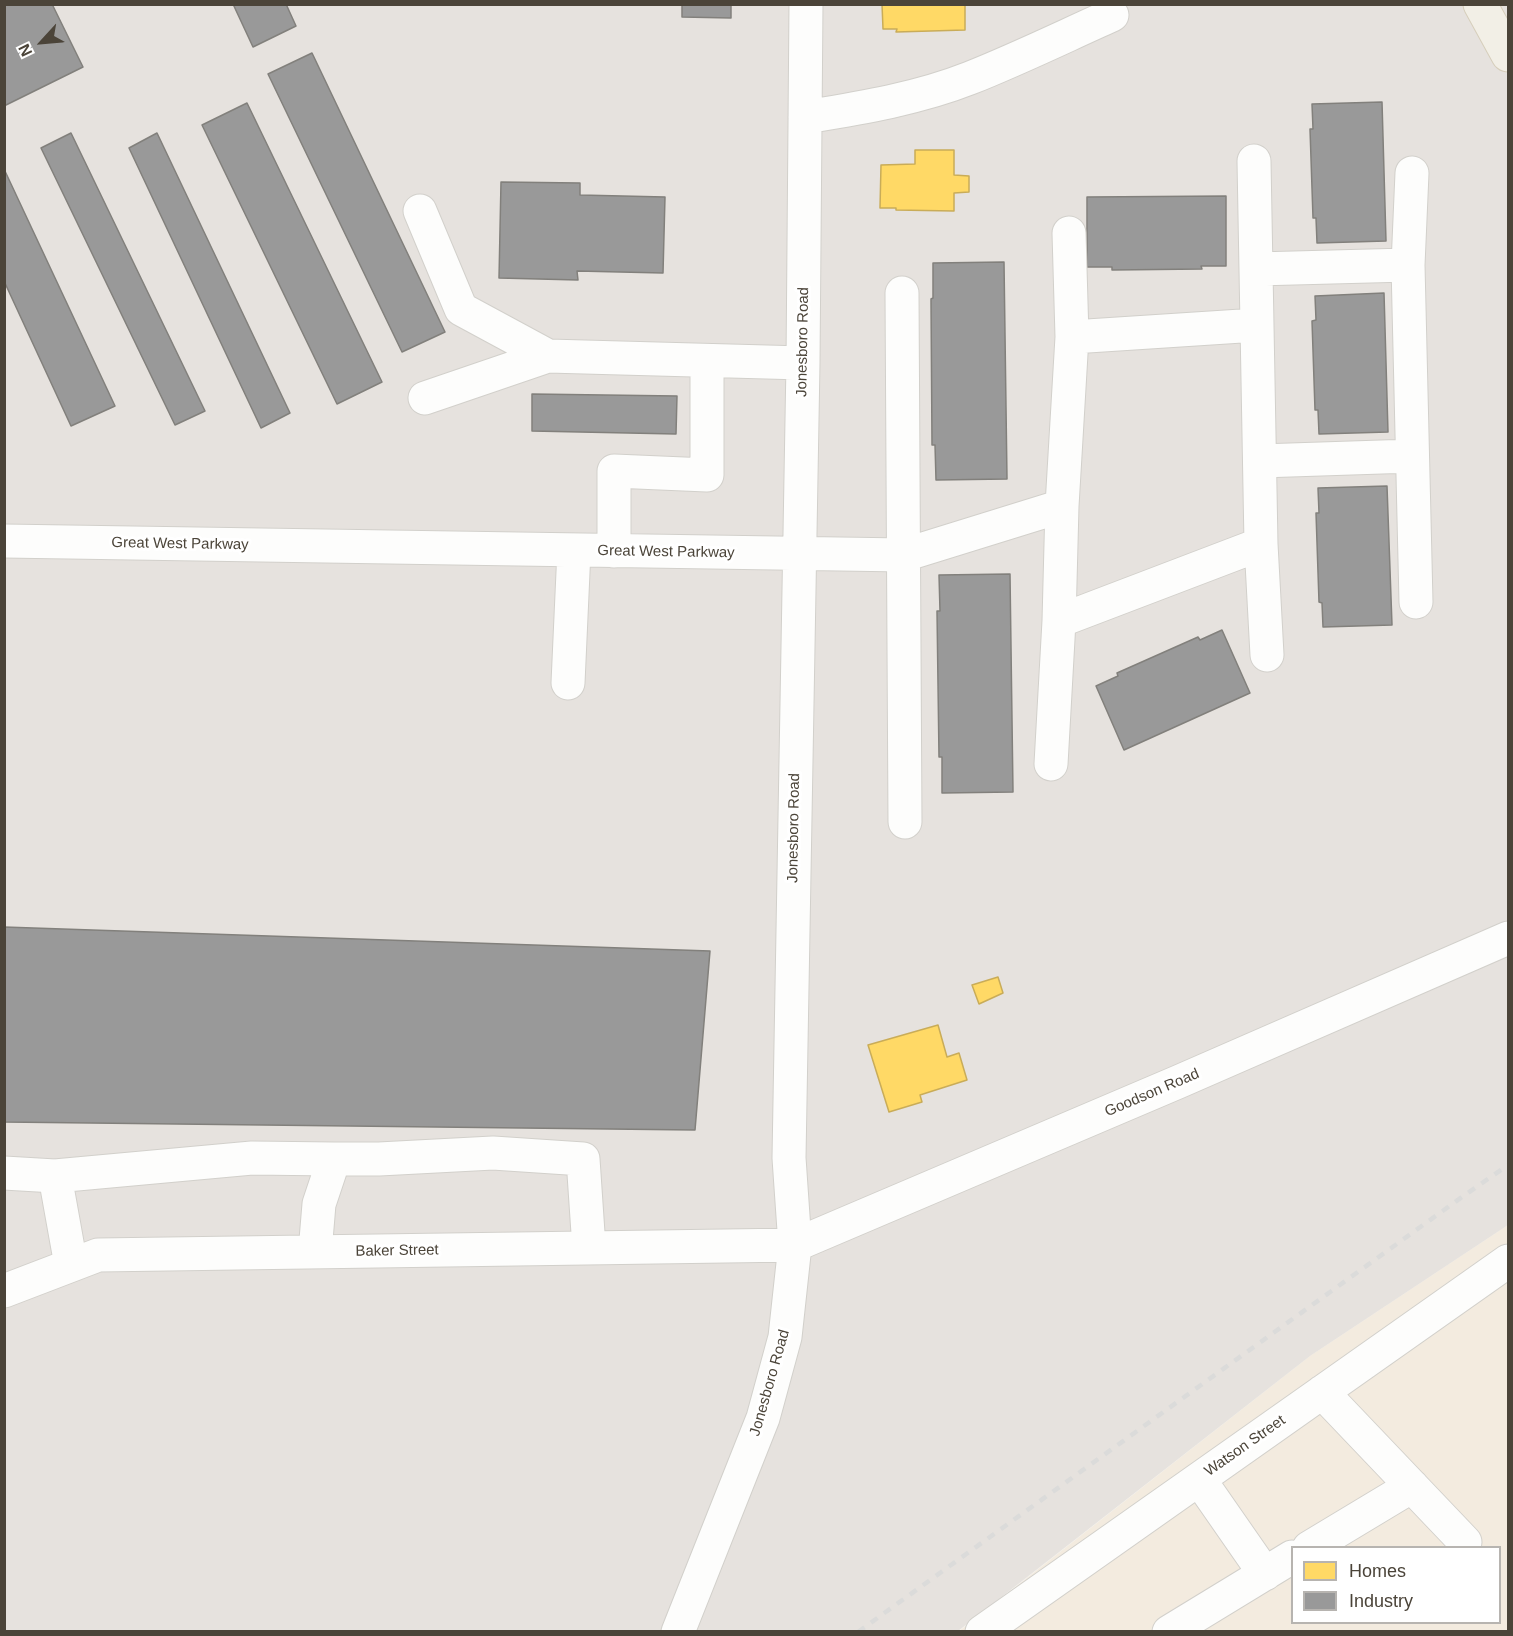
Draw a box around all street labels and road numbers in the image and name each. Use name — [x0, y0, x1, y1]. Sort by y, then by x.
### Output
street label: Jonesboro Road — [793, 287, 813, 397]
street label: Great West Parkway — [111, 534, 249, 554]
street label: Great West Parkway — [597, 542, 735, 562]
street label: Jonesboro Road — [784, 773, 804, 883]
street label: Goodson Road — [1102, 1065, 1202, 1121]
street label: Baker Street — [355, 1241, 439, 1261]
street label: Jonesboro Road — [746, 1328, 794, 1438]
street label: Watson Street — [1201, 1412, 1289, 1480]

